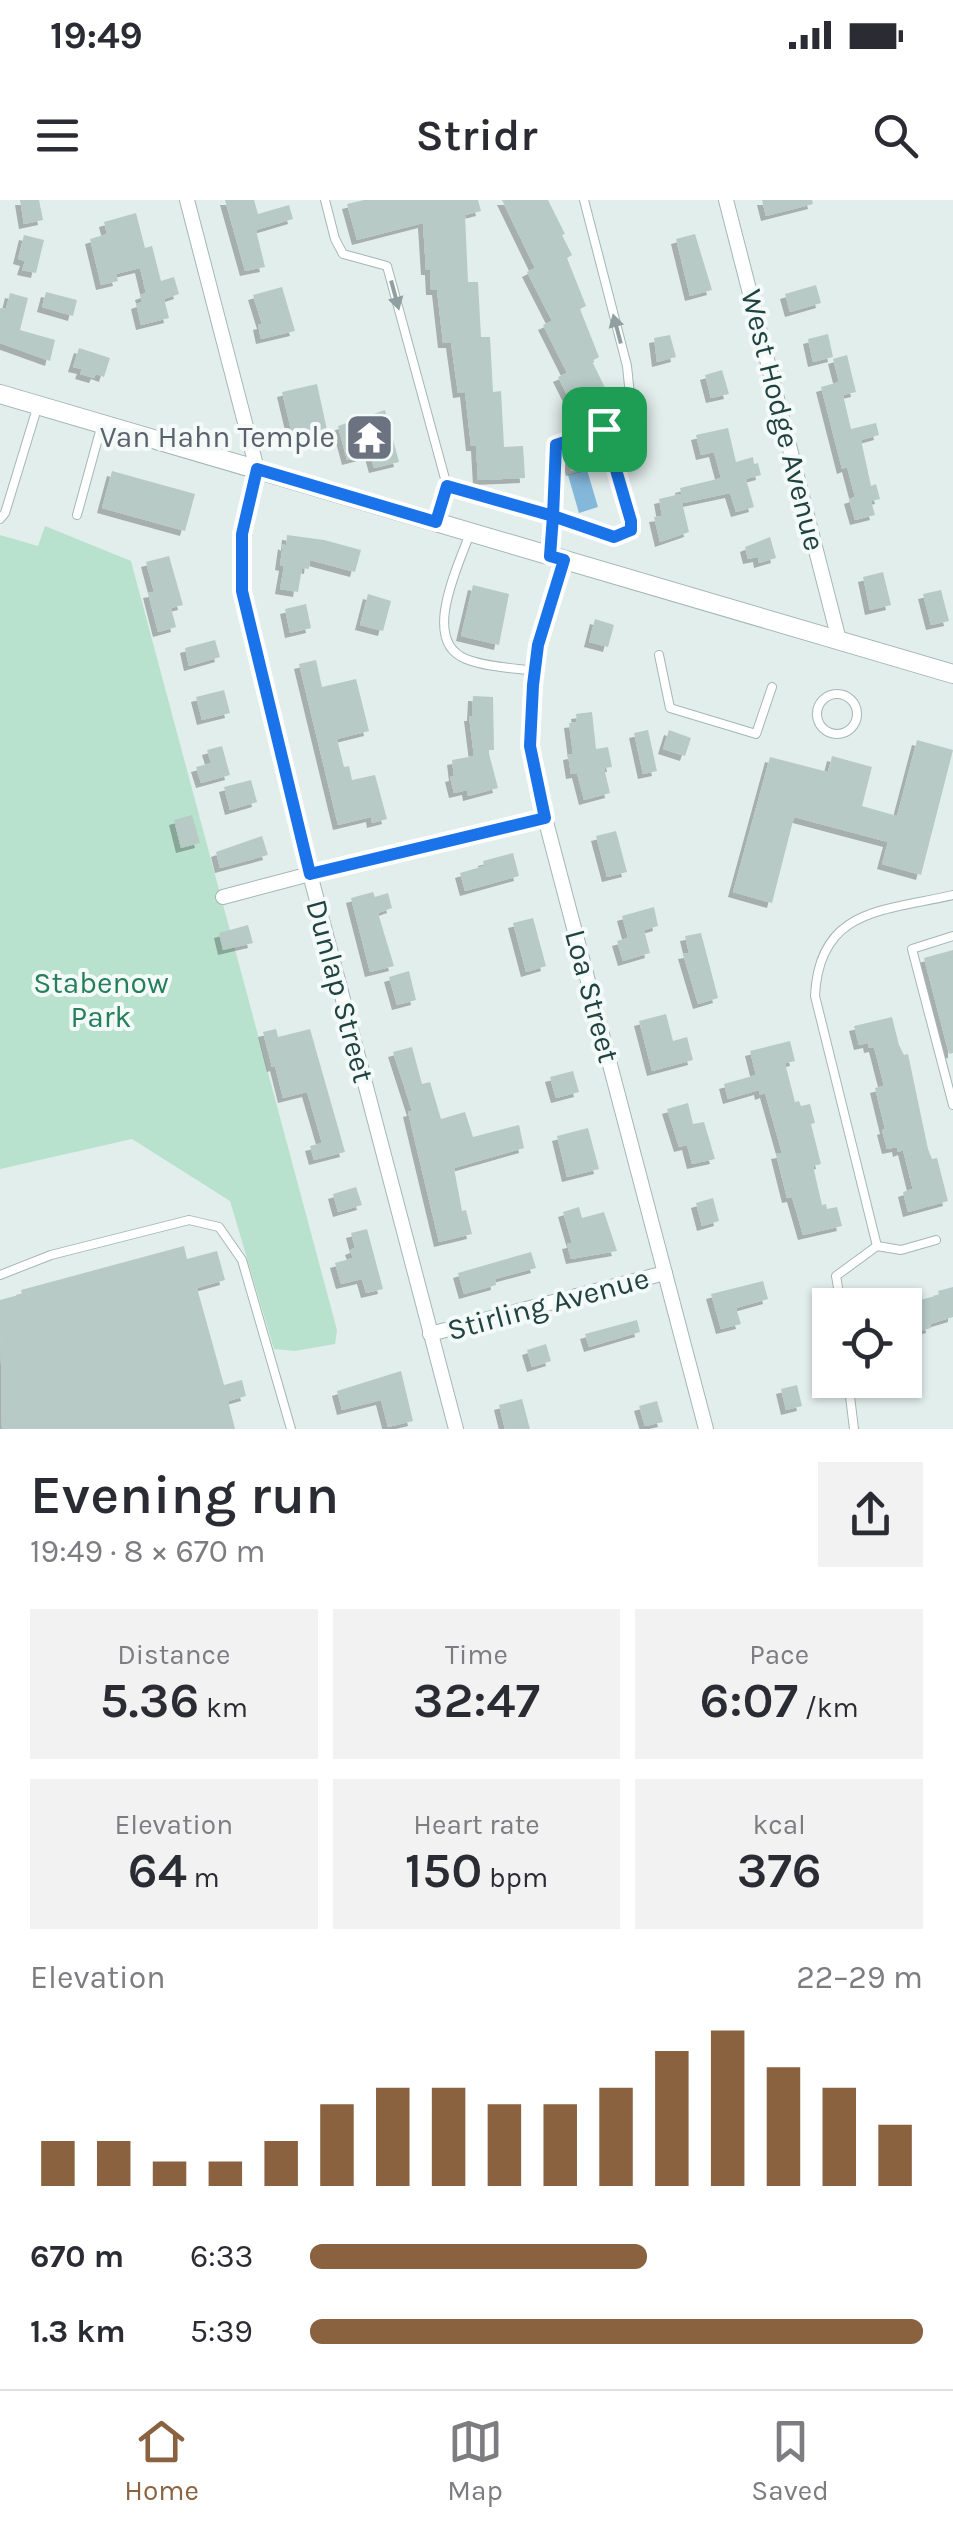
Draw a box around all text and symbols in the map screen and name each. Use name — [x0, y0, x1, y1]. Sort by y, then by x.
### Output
text: 19:49 — [50, 13, 143, 58]
icon: menu — [30, 108, 85, 163]
icon: search — [868, 108, 923, 163]
text: Stridr — [415, 109, 538, 161]
one-way arrow — [387, 280, 403, 311]
street label: West Hodge Avenue — [733, 286, 833, 554]
one-way arrow — [609, 313, 624, 343]
pin — [562, 387, 647, 472]
icon: arrive — [577, 402, 632, 457]
temple icon: Van Hahn Temple — [344, 411, 396, 463]
place label: Van Hahn Temple — [100, 419, 335, 455]
street label: Dunlap Street — [298, 896, 382, 1086]
street label: Loa Street — [557, 925, 627, 1067]
park label: Stabenow Park — [33, 965, 169, 1035]
street label: Stirling Avenue — [443, 1260, 653, 1348]
map controls — [812, 1288, 922, 1398]
button: locate — [812, 1288, 922, 1398]
button: share — [818, 1462, 923, 1567]
text: Evening run — [30, 1463, 339, 1527]
text: 19:49 · 8 × 670 m — [30, 1533, 265, 1570]
text: Distance — [117, 1638, 230, 1671]
text: Time — [445, 1638, 508, 1671]
text: Pace — [749, 1638, 809, 1671]
text: 5.36 — [100, 1671, 199, 1730]
text: 32:47 — [413, 1671, 540, 1730]
text: 6:07 — [700, 1671, 798, 1730]
text: km — [199, 1691, 248, 1724]
text: /km — [798, 1691, 859, 1724]
text: Elevation — [115, 1808, 233, 1841]
text: Heart rate — [413, 1808, 540, 1841]
text: kcal — [752, 1808, 806, 1841]
text: 64 — [128, 1841, 187, 1900]
text: 150 — [405, 1841, 482, 1900]
text: 376 — [737, 1841, 822, 1900]
text: m — [187, 1861, 220, 1894]
text: bpm — [482, 1861, 548, 1894]
text: Elevation — [30, 1959, 165, 1996]
text: 22–29 m — [796, 1959, 923, 1996]
text: 670 m — [30, 2238, 124, 2275]
text: 6:33 — [190, 2238, 254, 2275]
text: 1.3 km — [30, 2313, 126, 2350]
text: 5:39 — [190, 2313, 253, 2350]
tab: Home — [124, 2414, 199, 2507]
tab: Map — [447, 2414, 503, 2507]
tab: Saved — [751, 2414, 829, 2507]

